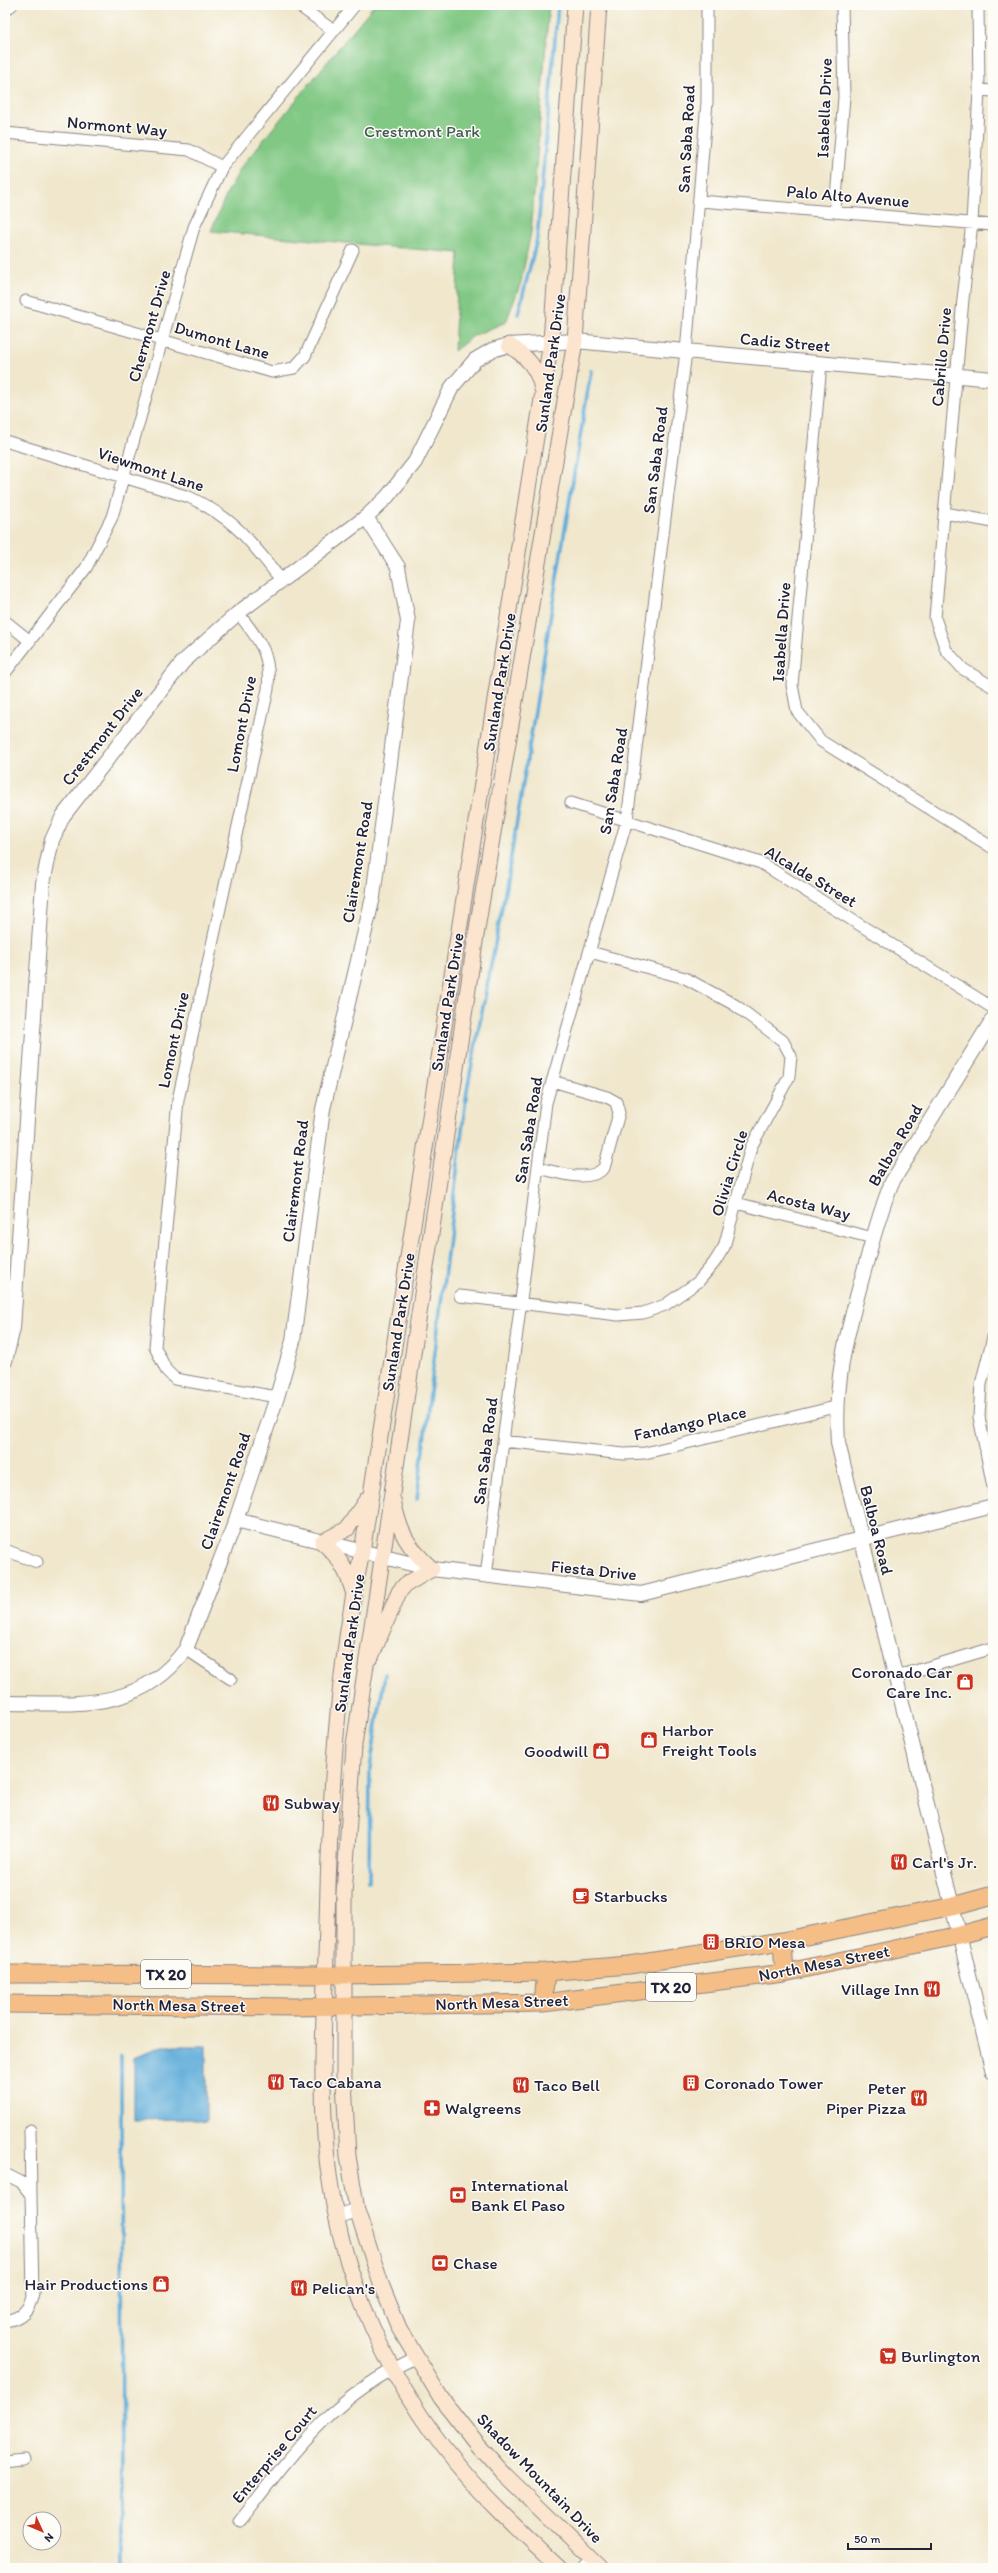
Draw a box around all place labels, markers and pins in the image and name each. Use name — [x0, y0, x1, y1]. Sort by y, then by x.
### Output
place label: Coronado Car Care Inc. — [851, 1662, 952, 1702]
shop icon: Coronado Car Care Inc. — [955, 1672, 975, 1692]
place label: Harbor Freight Tools — [662, 1720, 757, 1760]
shop icon: Harbor Freight Tools — [639, 1730, 659, 1750]
place label: Goodwill — [524, 1741, 588, 1761]
shop icon: Goodwill — [591, 1741, 611, 1761]
restaurant icon: Subway — [261, 1793, 281, 1813]
place label: Subway — [284, 1793, 340, 1813]
restaurant icon: Carl's Jr. — [889, 1852, 909, 1872]
place label: Carl's Jr. — [912, 1852, 977, 1872]
cafe icon: Starbucks — [571, 1886, 591, 1906]
place label: Starbucks — [594, 1886, 668, 1906]
building icon: BRIO Mesa — [701, 1932, 721, 1952]
place label: BRIO Mesa — [724, 1932, 805, 1952]
place label: Village Inn — [841, 1979, 919, 1999]
restaurant icon: Village Inn — [922, 1979, 942, 1999]
restaurant icon: Taco Cabana — [266, 2072, 286, 2092]
place label: Taco Cabana — [289, 2072, 382, 2092]
building icon: Coronado Tower — [681, 2073, 701, 2093]
place label: Coronado Tower — [704, 2073, 824, 2093]
restaurant icon: Taco Bell — [511, 2075, 531, 2095]
place label: Taco Bell — [534, 2075, 600, 2095]
place label: Peter Piper Pizza — [826, 2078, 907, 2118]
restaurant icon: Peter Piper Pizza — [909, 2088, 929, 2108]
pharmacy icon: Walgreens — [422, 2098, 442, 2118]
place label: Walgreens — [445, 2098, 521, 2118]
place label: International Bank El Paso — [471, 2175, 569, 2215]
bank icon: International Bank El Paso — [448, 2185, 468, 2205]
bank icon: Chase — [430, 2253, 450, 2273]
place label: Chase — [453, 2253, 498, 2273]
place label: Hair Productions — [25, 2274, 148, 2294]
shop icon: Hair Productions — [151, 2274, 171, 2294]
restaurant icon: Pelican's — [289, 2278, 309, 2298]
place label: Pelican's — [312, 2278, 375, 2298]
supermarket icon: Burlington — [878, 2346, 898, 2366]
place label: Burlington — [901, 2346, 981, 2366]

